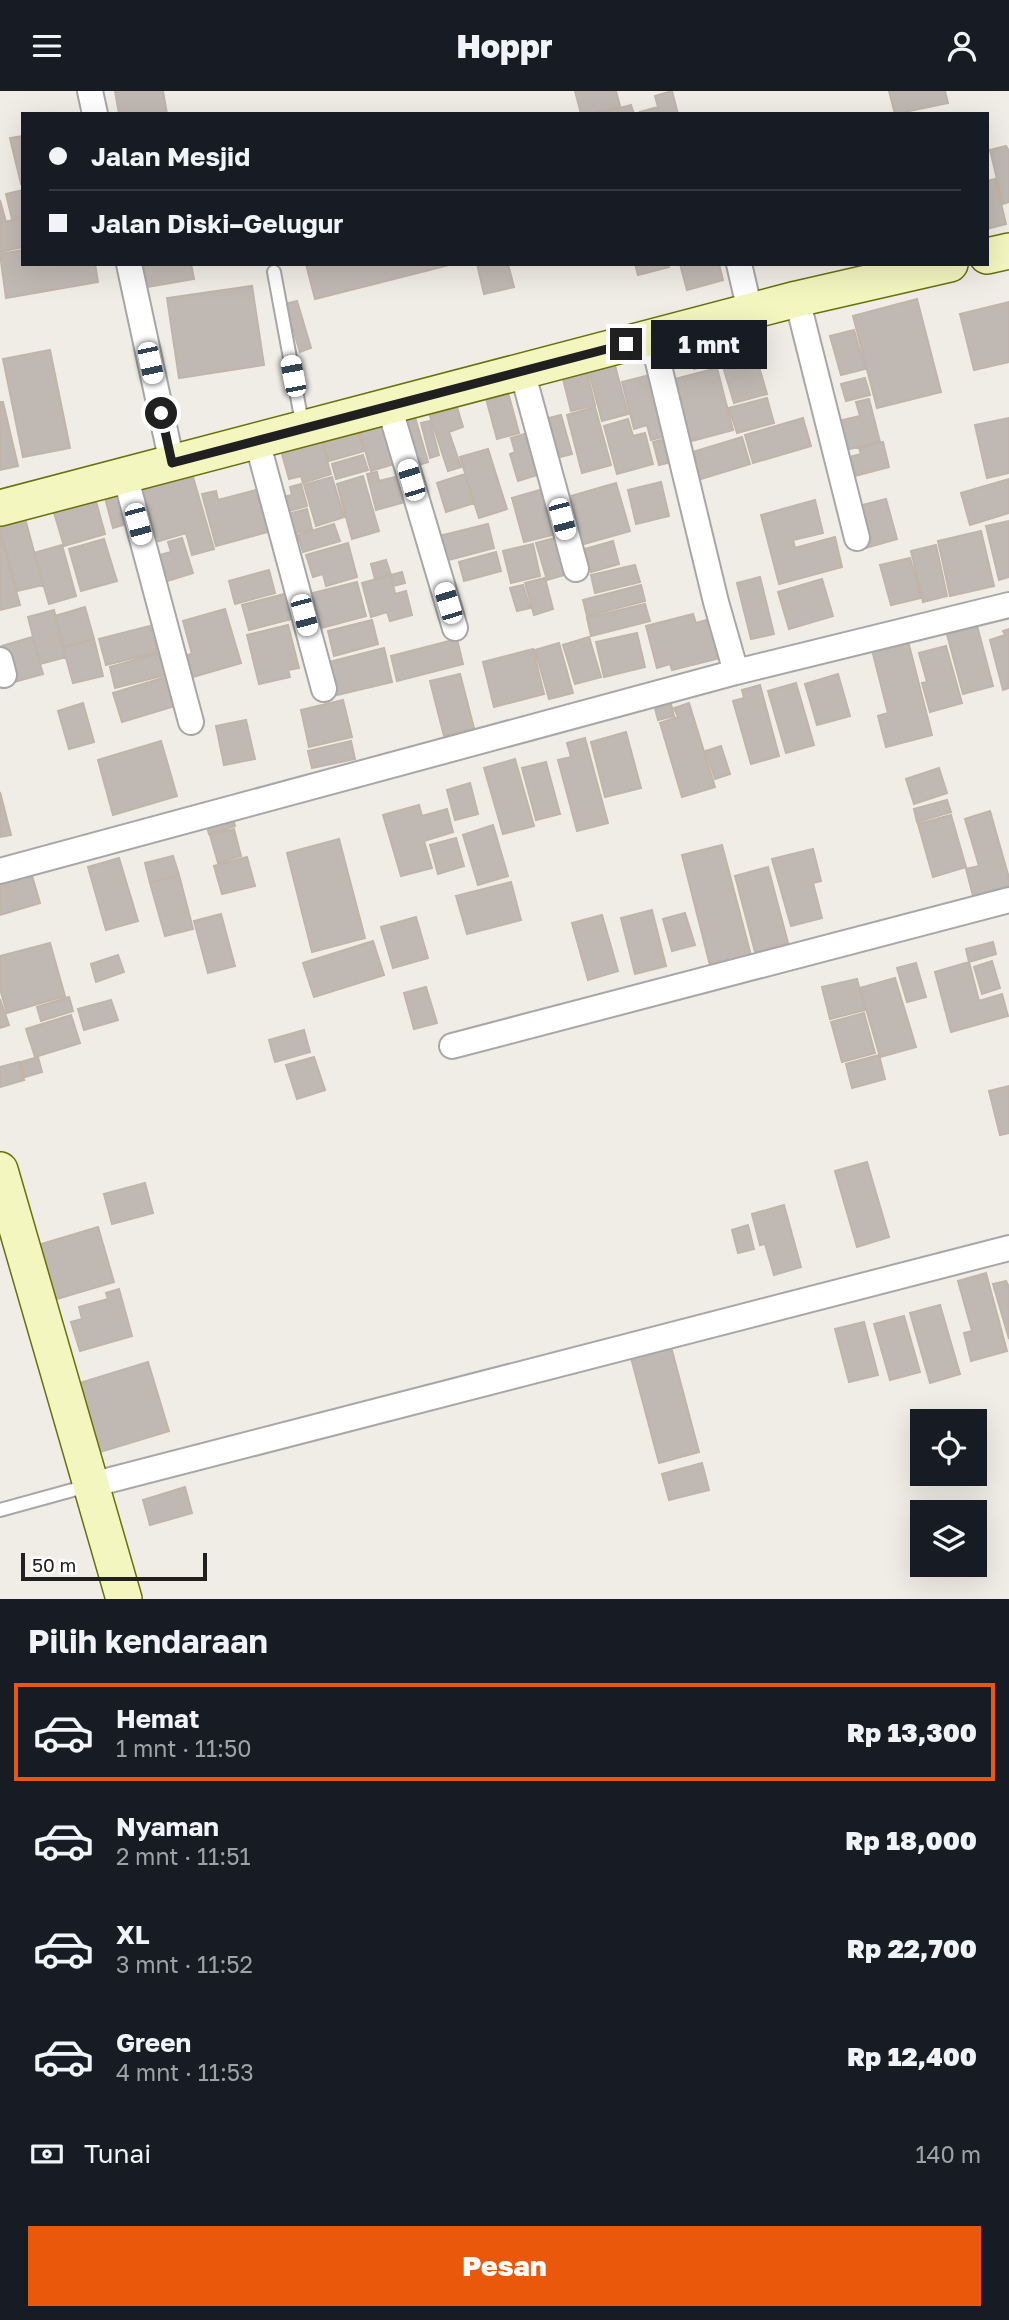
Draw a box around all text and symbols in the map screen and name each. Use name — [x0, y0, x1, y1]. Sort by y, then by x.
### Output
icon: menu — [28, 27, 66, 65]
text: Hoppr — [456, 27, 553, 65]
icon: person — [943, 27, 981, 65]
text: Jalan Mesjid — [91, 141, 250, 172]
text: Jalan Diski–Gelugur — [91, 208, 343, 239]
callout: 1 mnt — [650, 320, 766, 369]
route end — [610, 328, 642, 360]
text: 1 mnt — [678, 330, 740, 358]
car — [136, 340, 165, 386]
car — [279, 353, 308, 399]
route start — [145, 397, 177, 429]
car — [395, 457, 428, 503]
car — [547, 496, 578, 542]
car — [123, 501, 154, 547]
car — [432, 580, 465, 626]
car — [289, 592, 320, 638]
map controls — [910, 1409, 987, 1577]
button: locate — [910, 1409, 987, 1486]
button: layers — [910, 1500, 987, 1577]
scale bar — [21, 1550, 206, 1582]
text: 50 m — [32, 1553, 76, 1576]
text: Pilih kendaraan — [28, 1622, 268, 1660]
icon: car — [32, 1701, 95, 1764]
text: Hemat — [116, 1703, 199, 1734]
text: Rp 13,300 — [847, 1717, 977, 1748]
text: 1 mnt · 11:50 — [116, 1734, 252, 1762]
icon: car — [32, 1809, 95, 1872]
text: Nyaman — [116, 1811, 219, 1842]
text: Rp 18,000 — [845, 1825, 977, 1856]
text: 2 mnt · 11:51 — [116, 1842, 251, 1870]
icon: car — [32, 1917, 95, 1980]
text: XL — [116, 1919, 150, 1950]
text: Rp 22,700 — [847, 1933, 977, 1964]
text: 3 mnt · 11:52 — [116, 1950, 253, 1978]
icon: car — [32, 2025, 95, 2088]
text: Green — [116, 2027, 191, 2058]
text: Rp 12,400 — [847, 2041, 977, 2072]
text: 4 mnt · 11:53 — [116, 2058, 254, 2086]
icon: cash — [28, 2135, 66, 2173]
text: Tunai — [84, 2138, 151, 2169]
text: 140 m — [915, 2140, 981, 2168]
button: Pesan — [28, 2226, 981, 2306]

